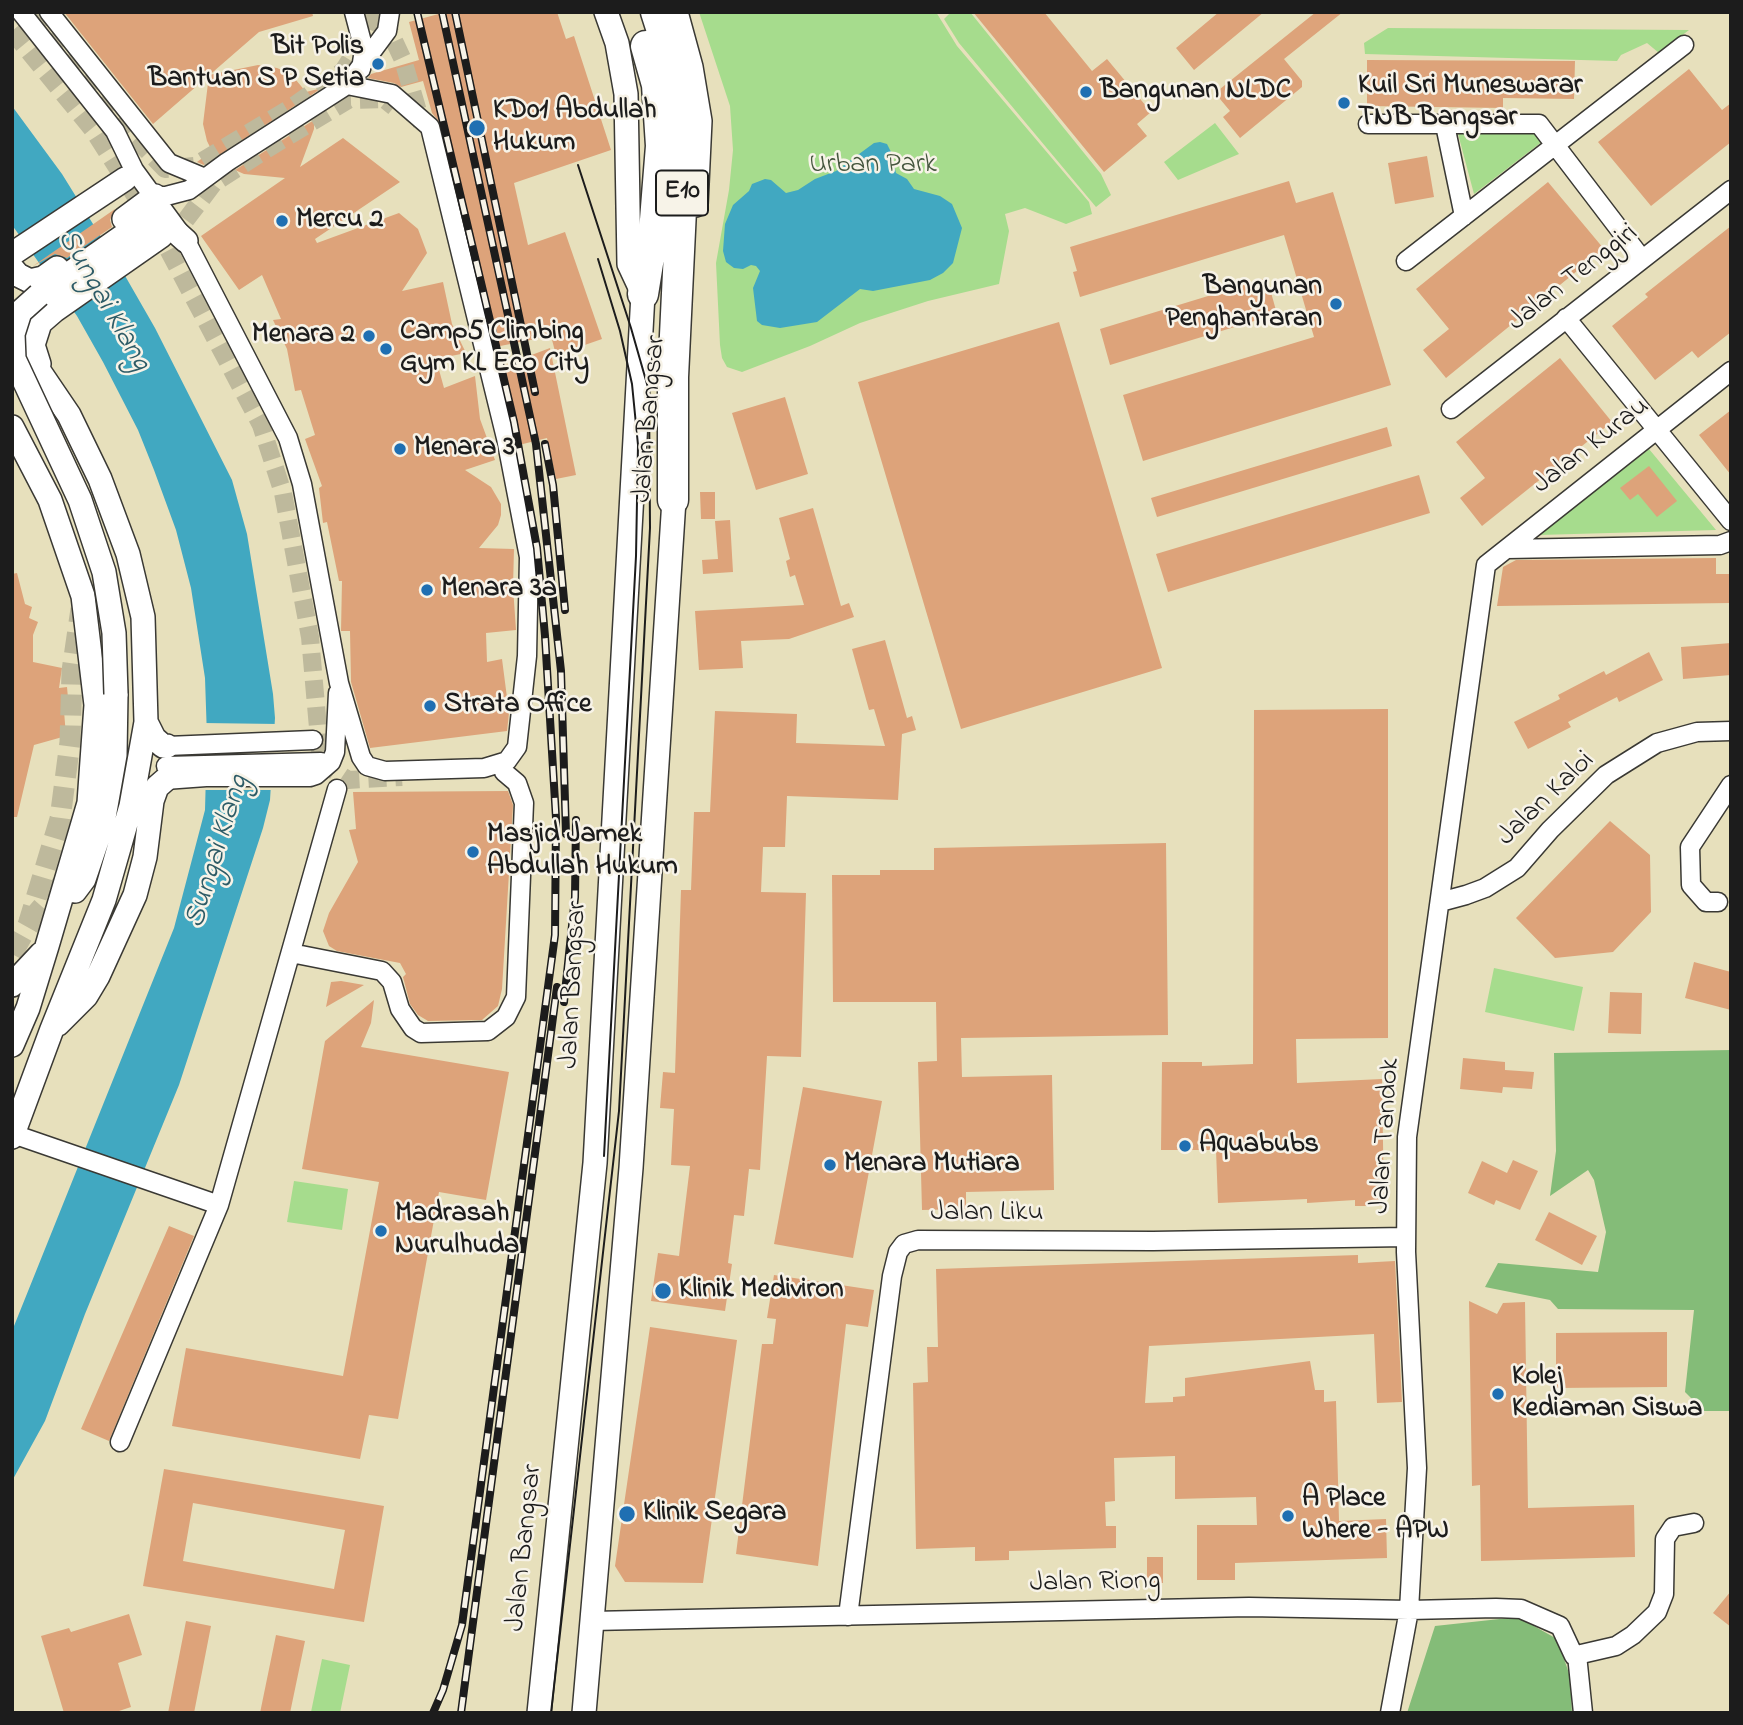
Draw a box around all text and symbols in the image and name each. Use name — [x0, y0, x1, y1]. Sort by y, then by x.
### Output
place label: Bit Polis Bantuan S P Setia — [148, 31, 364, 97]
marker: Bit Polis Bantuan S P Setia — [370, 56, 386, 72]
place label: Kuil Sri Muneswarar TNB Bangsar — [1358, 70, 1582, 136]
place label: Bangunan NLDC — [1100, 75, 1291, 109]
marker: Bangunan NLDC — [1078, 84, 1094, 100]
place label: KD01 Abdullah Hukum — [493, 95, 657, 161]
marker: Kuil Sri Muneswarar TNB Bangsar — [1336, 95, 1352, 111]
marker: KD01 Abdullah Hukum — [467, 118, 487, 138]
park label: Urban Park — [809, 149, 937, 183]
road number: E10 — [656, 170, 708, 216]
place label: Mercu 2 — [296, 204, 383, 238]
marker: Mercu 2 — [274, 213, 290, 229]
street label: Jalan Tenggiri — [1502, 218, 1646, 340]
water label: Sungai Klang — [47, 224, 157, 378]
place label: Bangunan Penghantaran — [1165, 271, 1322, 337]
marker: Bangunan Penghantaran — [1328, 296, 1344, 312]
place label: Camp5 Climbing Gym KL Eco City — [400, 316, 589, 382]
place label: Menara 2 — [252, 319, 355, 353]
marker: Menara 2 — [361, 328, 377, 344]
street label: Jalan Bangsar — [627, 334, 675, 504]
marker: Camp5 Climbing Gym KL Eco City — [378, 341, 394, 357]
street label: Jalan Kurau — [1527, 391, 1657, 503]
place label: Menara 3 — [414, 432, 515, 466]
marker: Menara 3 — [392, 441, 408, 457]
place label: Menara 3a — [441, 573, 557, 607]
marker: Menara 3a — [419, 582, 435, 598]
place label: Strata Office — [444, 689, 592, 723]
marker: Strata Office — [422, 698, 438, 714]
street label: Jalan Kaloi — [1491, 745, 1603, 855]
water label: Sungai Klang — [179, 771, 259, 933]
place label: Masjid Jamek Abdullah Hukum — [487, 819, 678, 885]
marker: Masjid Jamek Abdullah Hukum — [465, 844, 481, 860]
street label: Jalan Bangsar — [554, 900, 596, 1070]
street label: Jalan Tandok — [1365, 1057, 1409, 1215]
place label: Aquabubs — [1199, 1129, 1319, 1163]
marker: Aquabubs — [1177, 1138, 1193, 1154]
place label: Menara Mutiara — [844, 1148, 1020, 1182]
marker: Menara Mutiara — [822, 1157, 838, 1173]
street label: Jalan Liku — [930, 1197, 1044, 1231]
place label: Madrasah Nurulhuda — [395, 1198, 519, 1264]
marker: Madrasah Nurulhuda — [373, 1223, 389, 1239]
place label: Klinik Mediviron — [679, 1274, 844, 1308]
marker: Klinik Mediviron — [653, 1281, 673, 1301]
place label: Kolej Kediaman Siswa — [1512, 1361, 1702, 1427]
marker: Kolej Kediaman Siswa — [1490, 1386, 1506, 1402]
street label: Jalan Bangsar — [501, 1463, 551, 1633]
place label: A Place Where - APW — [1302, 1483, 1449, 1549]
place label: Klinik Segara — [643, 1497, 786, 1531]
marker: Klinik Segara — [617, 1504, 637, 1524]
marker: A Place Where - APW — [1280, 1508, 1296, 1524]
street label: Jalan Riong — [1029, 1566, 1161, 1602]

